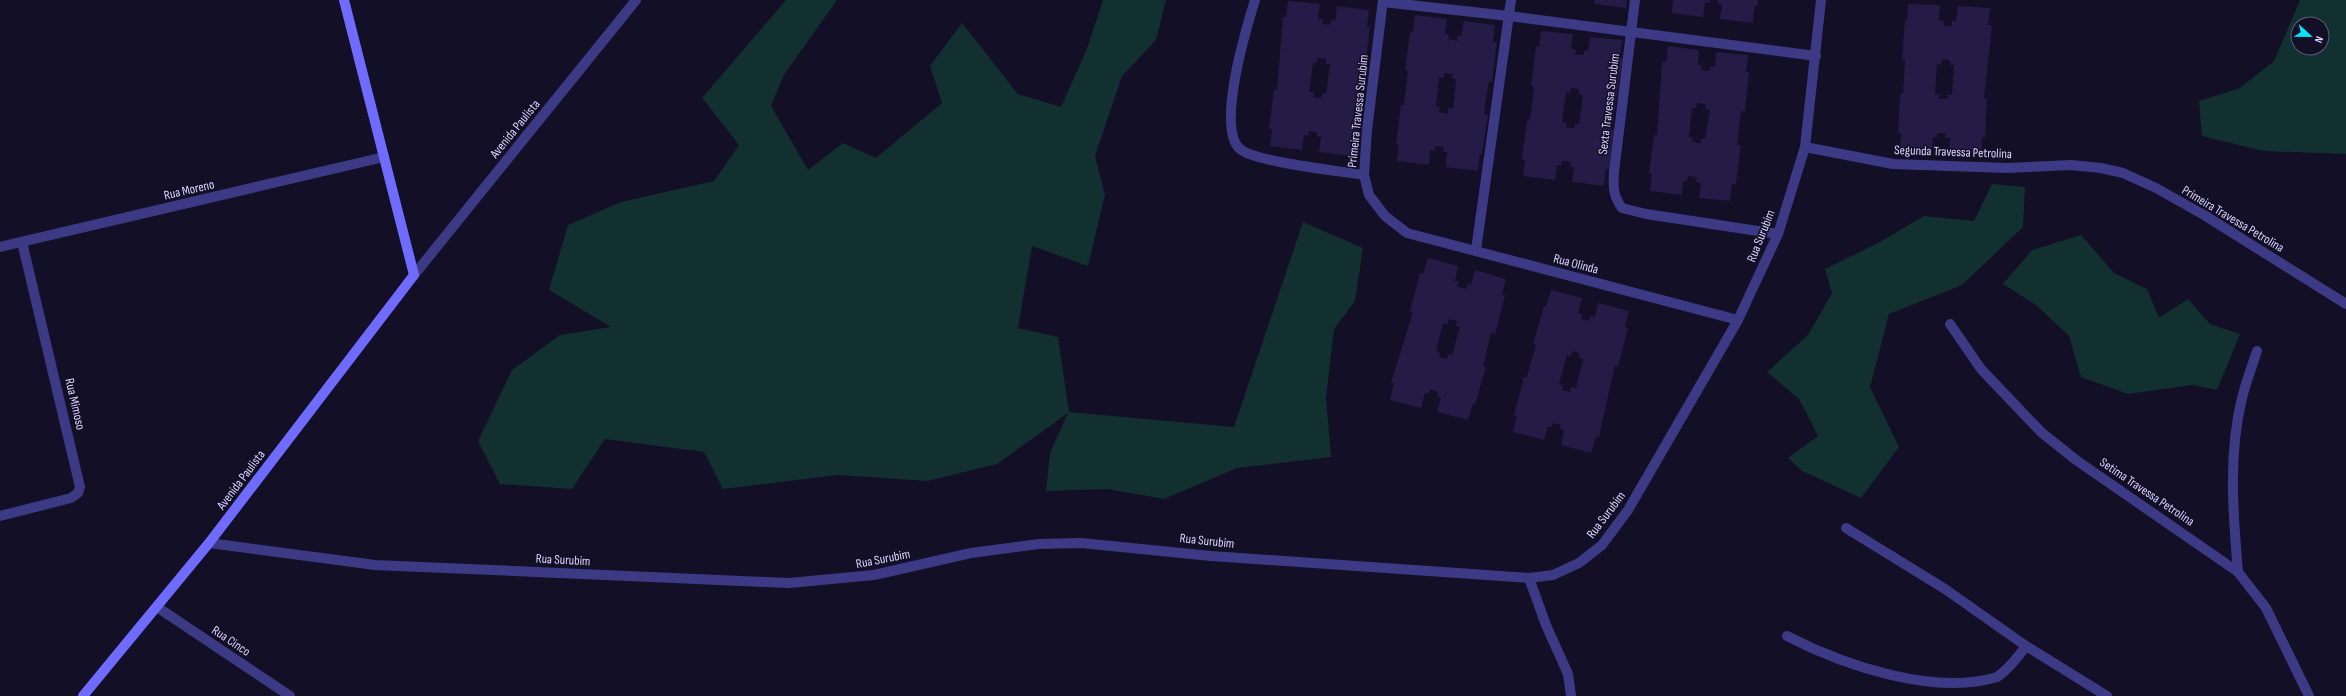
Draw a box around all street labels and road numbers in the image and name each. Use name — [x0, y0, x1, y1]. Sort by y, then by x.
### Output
street label: Sexta Travessa Surubim — [1595, 52, 1623, 156]
street label: Primeira Travessa Surubim — [1344, 54, 1372, 168]
street label: Avenida Paulista — [486, 97, 543, 162]
street label: Segunda Travessa Petrolina — [1894, 142, 2012, 162]
street label: Rua Moreno — [162, 176, 216, 204]
street label: Primeira Travessa Petrolina — [2179, 182, 2287, 256]
street label: Rua Surubim — [1743, 208, 1779, 264]
street label: Rua Olinda — [1552, 250, 1600, 278]
street label: Rua Mimoso — [61, 377, 89, 431]
street label: Avenida Paulista — [213, 447, 269, 514]
street label: Setima Travessa Petrolina — [2097, 454, 2197, 530]
street label: Rua Surubim — [1583, 488, 1629, 542]
street label: Rua Surubim — [1179, 530, 1235, 552]
street label: Rua Surubim — [855, 546, 911, 572]
street label: Rua Surubim — [535, 551, 591, 569]
street label: Rua Cinco — [209, 622, 253, 660]

